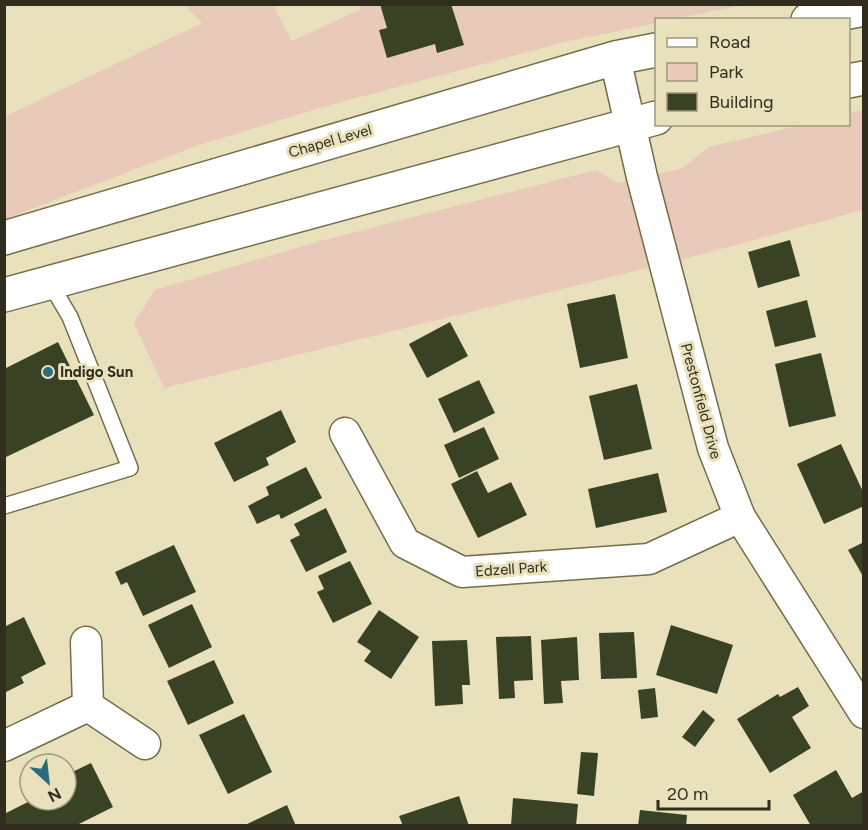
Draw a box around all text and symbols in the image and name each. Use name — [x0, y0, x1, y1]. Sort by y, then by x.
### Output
legend — [655, 18, 850, 126]
text: Road — [709, 31, 750, 53]
text: Park — [709, 61, 744, 83]
text: Building — [709, 91, 774, 113]
street label: Chapel Level — [286, 121, 374, 161]
street label: Prestonfield Drive — [677, 341, 725, 461]
place label: Indigo Sun — [60, 363, 133, 381]
marker: Indigo Sun — [41, 365, 55, 379]
street label: Edzell Park — [474, 557, 548, 580]
north arrow — [18, 752, 78, 812]
scale bar — [658, 773, 769, 811]
text: 20 m — [667, 783, 708, 805]
text: N — [45, 784, 64, 806]

